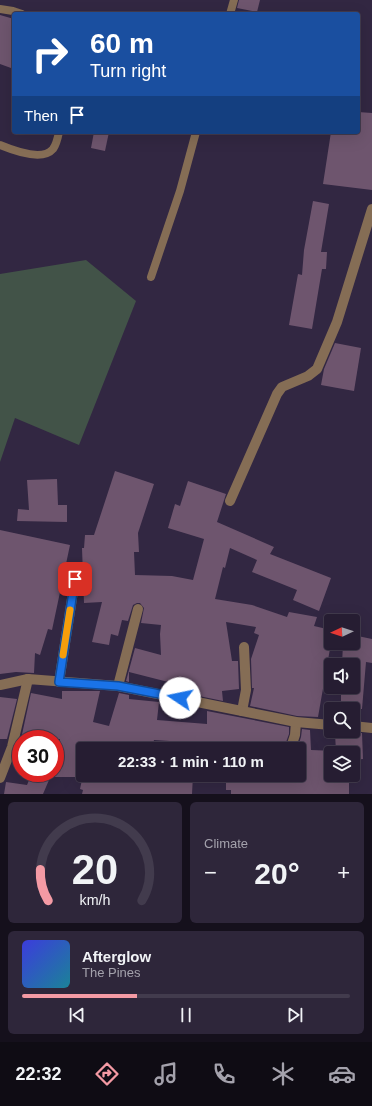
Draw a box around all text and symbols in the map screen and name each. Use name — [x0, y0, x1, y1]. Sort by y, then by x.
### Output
icon: right — [24, 28, 76, 80]
text: 60 m — [90, 28, 154, 59]
text: Turn right — [90, 61, 166, 81]
icon: arrive — [66, 104, 88, 126]
text: Then — [24, 107, 58, 124]
pin — [58, 562, 92, 596]
icon: arrive — [64, 568, 86, 590]
north arrow — [324, 614, 360, 650]
map controls — [324, 614, 360, 782]
button: sound — [324, 658, 360, 694]
position arrow — [159, 677, 201, 719]
button: search — [324, 702, 360, 738]
speed limit sign: 30 — [12, 730, 64, 782]
button: layers — [324, 746, 360, 782]
text: 22:33 · 1 min · 110 m — [118, 753, 264, 770]
text: Climate — [204, 836, 248, 851]
text: 20 — [72, 845, 118, 892]
text: 20° — [254, 857, 300, 890]
text: − — [204, 860, 217, 885]
text: + — [337, 860, 350, 885]
text: km/h — [80, 891, 111, 907]
text: Afterglow — [82, 948, 151, 965]
text: The Pines — [82, 965, 141, 980]
icon: previous — [66, 1004, 88, 1026]
icon: pause — [175, 1004, 197, 1026]
icon: next — [284, 1004, 306, 1026]
icon: directions — [93, 1060, 121, 1088]
icon: music — [152, 1060, 180, 1088]
icon: phone — [210, 1060, 238, 1088]
icon: climate — [269, 1060, 297, 1088]
icon: car — [328, 1060, 356, 1088]
text: 22:32 — [15, 1064, 62, 1084]

